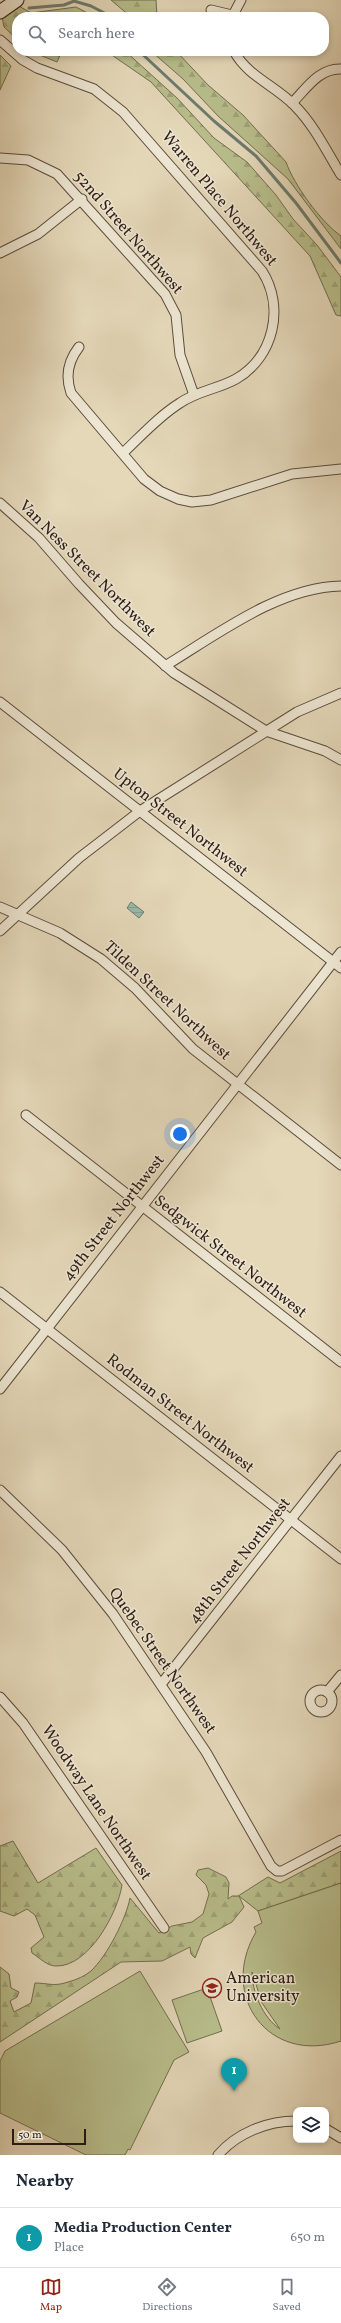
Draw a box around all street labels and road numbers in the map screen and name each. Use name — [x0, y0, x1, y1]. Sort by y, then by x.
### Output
street label: Warren Place Northwest — [156, 127, 282, 272]
street label: 52nd Street Northwest — [68, 167, 188, 300]
street label: Van Ness Street Northwest — [14, 496, 161, 643]
street label: Upton Street Northwest — [108, 763, 252, 883]
street label: Tilden Street Northwest — [99, 936, 236, 1066]
street label: 49th Street Northwest — [58, 1150, 171, 1286]
street label: Sedgwick Street Northwest — [149, 1190, 311, 1324]
street label: Rodman Street Northwest — [101, 1349, 259, 1479]
street label: 48th Street Northwest — [184, 1493, 297, 1629]
street label: Quebec Street Northwest — [103, 1583, 221, 1739]
street label: Woodway Lane Northwest — [36, 1721, 157, 1885]

